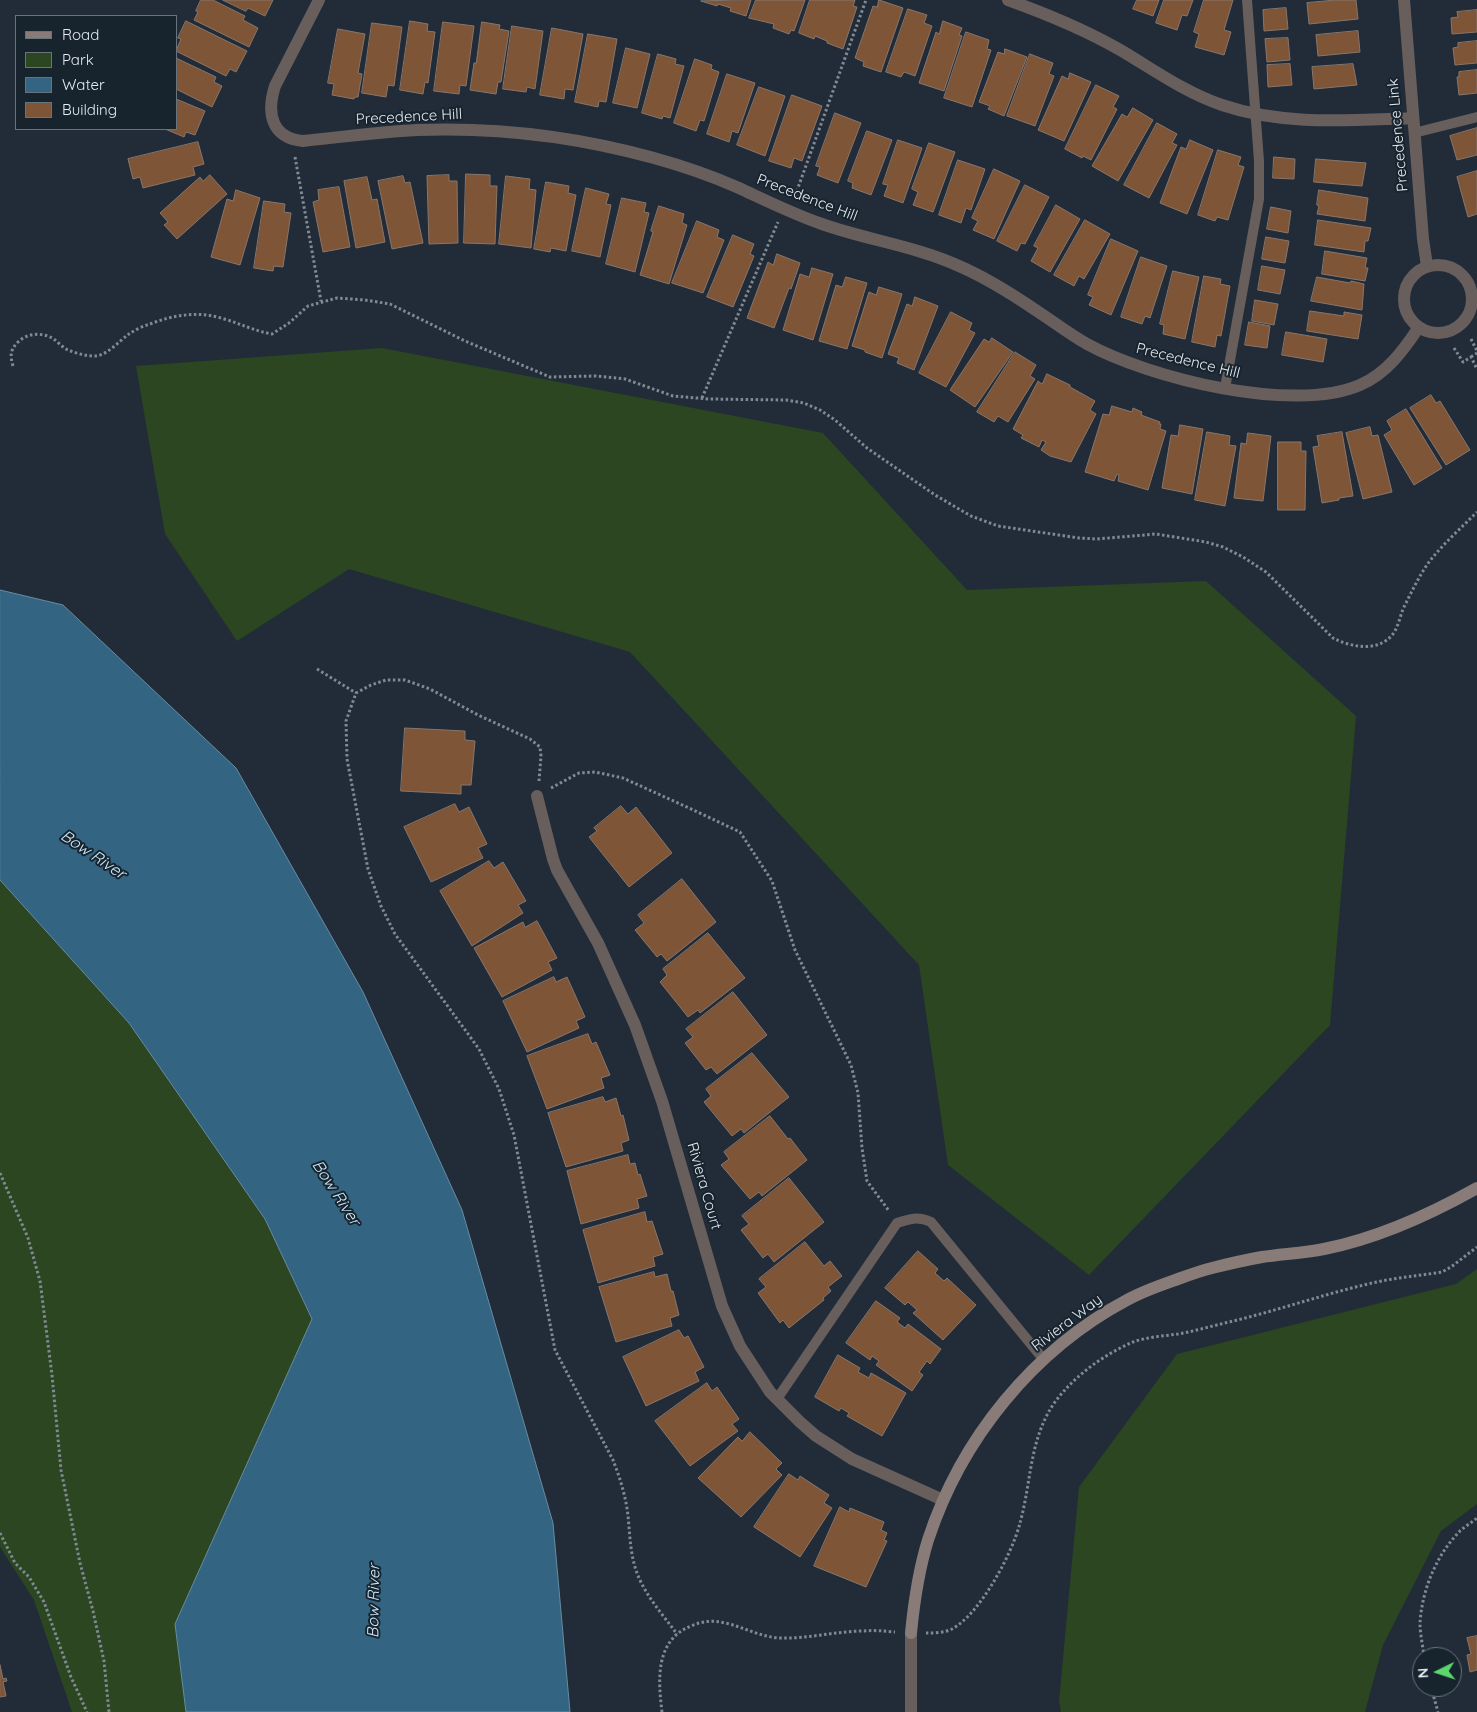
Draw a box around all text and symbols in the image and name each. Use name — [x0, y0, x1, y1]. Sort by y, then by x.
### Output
legend — [15, 15, 178, 130]
text: Road — [62, 25, 99, 44]
text: Park — [62, 50, 94, 69]
text: Water — [62, 75, 105, 94]
street label: Precedence Link — [1384, 78, 1412, 192]
text: Building — [62, 100, 117, 119]
street label: Precedence Hill — [355, 105, 463, 129]
street label: Precedence Hill — [754, 170, 860, 226]
street label: Precedence Hill — [1134, 339, 1242, 383]
water label: Bow River — [57, 826, 129, 884]
street label: Riviera Court — [683, 1140, 725, 1232]
water label: Bow River — [308, 1157, 364, 1229]
street label: Riviera Way — [1028, 1291, 1106, 1355]
water label: Bow River — [364, 1564, 384, 1638]
north arrow — [1412, 1647, 1462, 1697]
text: N — [1414, 1667, 1432, 1679]

